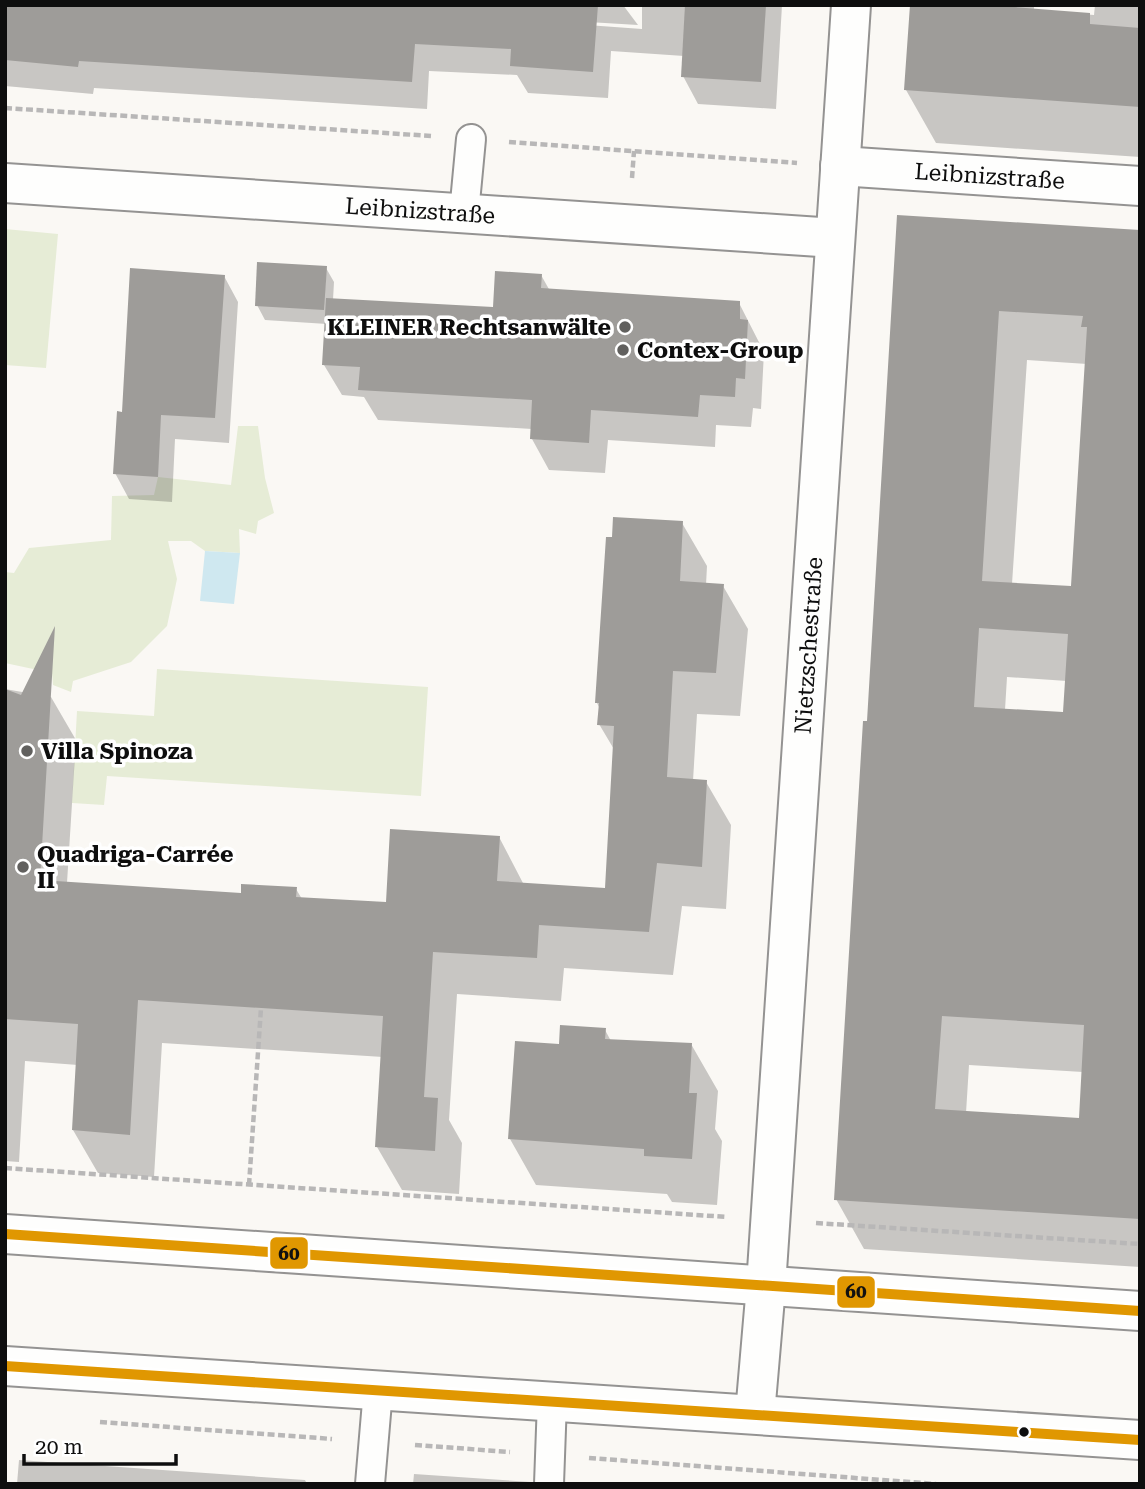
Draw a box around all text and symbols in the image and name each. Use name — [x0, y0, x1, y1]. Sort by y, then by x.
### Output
street label: Leibnizstraße — [914, 158, 1066, 195]
street label: Leibnizstraße — [344, 193, 496, 229]
place label: KLEINER Rechtsanwälte — [327, 314, 611, 341]
marker: KLEINER Rechtsanwälte — [617, 319, 633, 335]
place label: Contex-Group — [637, 337, 804, 364]
marker: Contex-Group — [615, 342, 631, 358]
street label: Nietzschestraße — [790, 556, 828, 735]
place label: Villa Spinoza — [41, 738, 194, 765]
marker: Villa Spinoza — [19, 743, 35, 759]
place label: Quadriga-Carrée II — [37, 841, 234, 894]
marker: Quadriga-Carrée II — [15, 859, 31, 875]
line badge: 60 — [269, 1236, 309, 1270]
text: 60 — [278, 1242, 300, 1265]
line badge: 60 — [836, 1275, 876, 1309]
text: 60 — [845, 1280, 867, 1303]
scale bar — [24, 1422, 177, 1466]
unlabelled marker — [1017, 1425, 1031, 1439]
text: 20 m — [35, 1435, 83, 1459]

